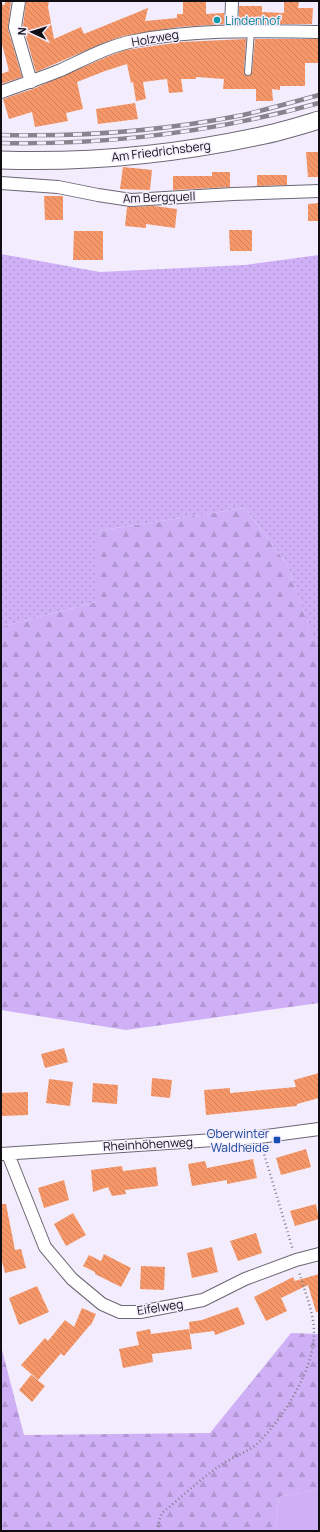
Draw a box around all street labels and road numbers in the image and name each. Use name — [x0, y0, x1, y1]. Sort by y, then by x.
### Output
street label: Holzweg — [130, 25, 180, 51]
street label: Am Friedrichsberg — [110, 136, 212, 166]
street label: Am Bergquell — [122, 187, 196, 207]
street label: Rheinhöhenweg — [103, 1133, 193, 1155]
street label: Eifelweg — [136, 1295, 184, 1319]

